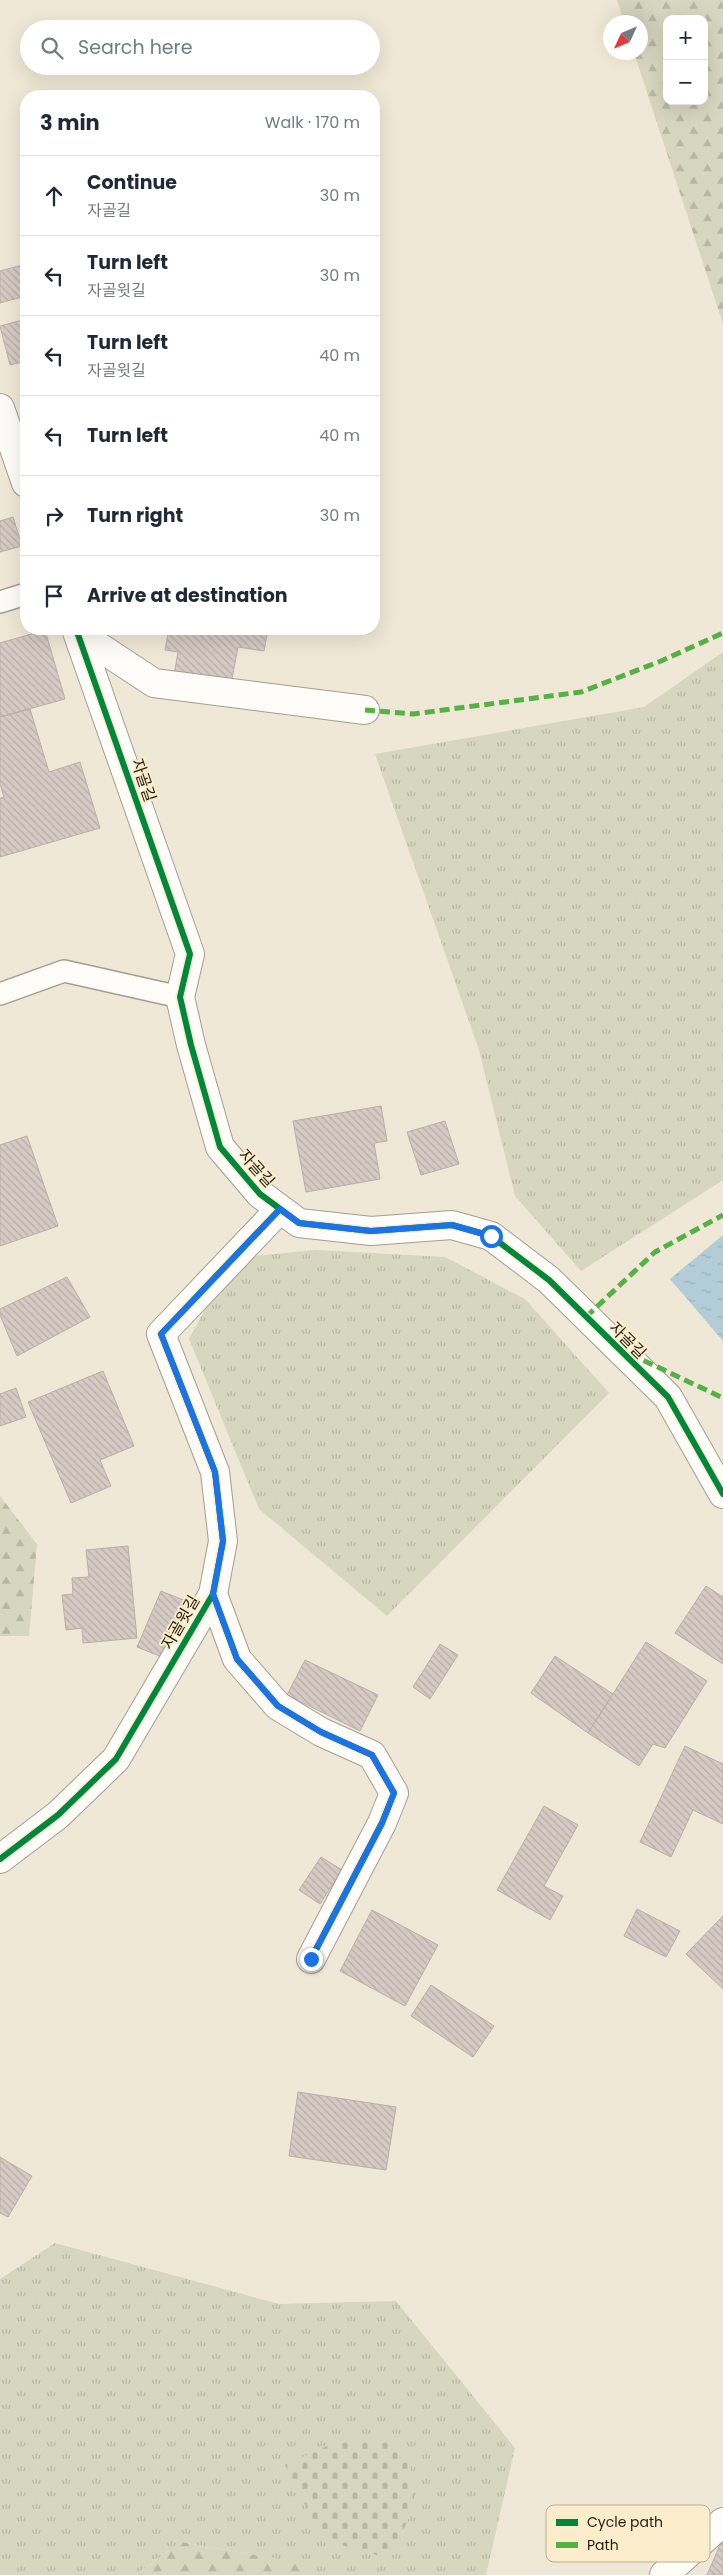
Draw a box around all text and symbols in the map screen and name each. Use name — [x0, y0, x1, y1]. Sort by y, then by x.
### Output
north arrow — [603, 15, 648, 60]
map controls — [663, 15, 708, 105]
button: + — [663, 15, 708, 60]
search box — [20, 20, 380, 75]
icon: search — [38, 34, 66, 62]
text: Search here — [78, 34, 192, 61]
button: − — [663, 60, 708, 105]
text: 3 min — [40, 108, 100, 137]
text: Walk · 170 m — [265, 111, 360, 134]
text: Continue — [87, 169, 177, 196]
icon: ahead — [40, 182, 68, 210]
text: 30 m — [320, 184, 360, 207]
text: 자골길 — [87, 199, 131, 222]
text: Turn left — [87, 249, 168, 276]
icon: left — [40, 262, 68, 290]
text: 30 m — [320, 264, 360, 287]
text: 자골윗길 — [87, 279, 146, 302]
text: Turn left — [87, 329, 168, 356]
icon: left — [40, 342, 68, 370]
text: 40 m — [319, 344, 360, 367]
text: 자골윗길 — [87, 359, 146, 382]
icon: left — [40, 422, 68, 450]
text: Turn left — [87, 422, 168, 449]
text: 40 m — [319, 424, 360, 447]
icon: right — [40, 502, 68, 530]
text: Turn right — [87, 502, 183, 529]
text: 30 m — [320, 504, 360, 527]
icon: arrive — [40, 582, 68, 610]
text: Arrive at destination — [87, 582, 288, 609]
street label: 자골길 — [125, 756, 162, 805]
street label: 자골길 — [233, 1144, 280, 1192]
route start — [480, 1225, 503, 1248]
street label: 자골길 — [604, 1317, 651, 1364]
street label: 자골윗길 — [156, 1591, 205, 1654]
route end — [300, 1948, 323, 1971]
legend — [546, 2505, 710, 2562]
text: Cycle path — [587, 2512, 663, 2532]
text: Path — [587, 2535, 619, 2555]

